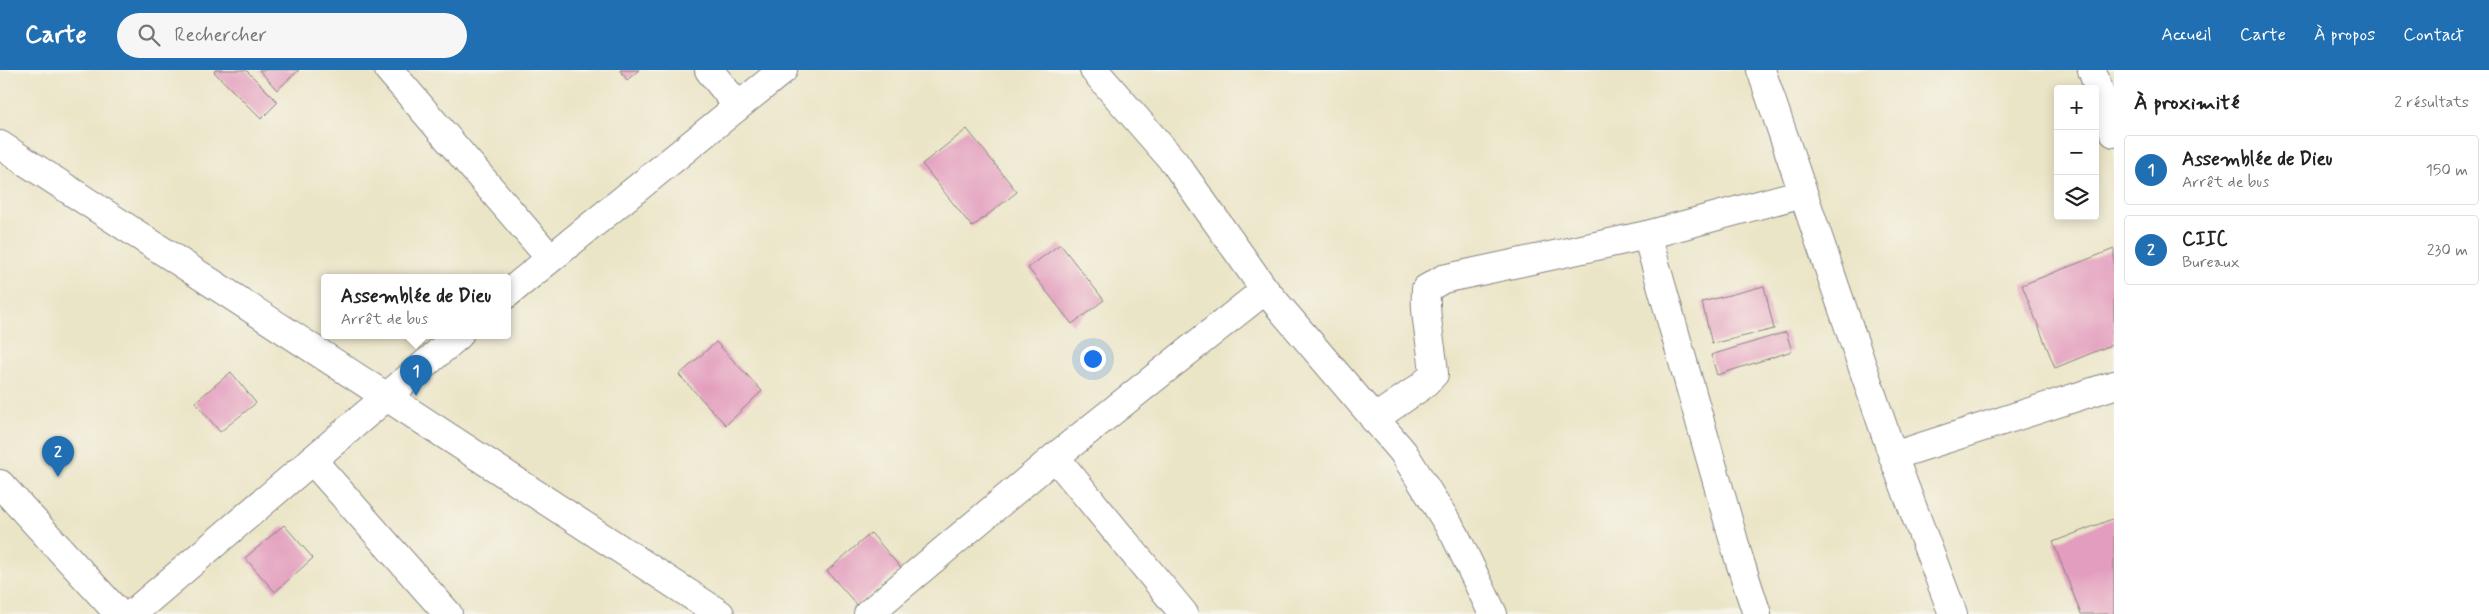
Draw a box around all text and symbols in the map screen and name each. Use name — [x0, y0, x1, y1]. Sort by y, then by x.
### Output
search box — [117, 13, 467, 58]
text: Carte — [25, 20, 87, 51]
icon: search — [135, 21, 163, 49]
text: Rechercher — [175, 23, 267, 48]
text: Accueil — [2161, 23, 2212, 47]
text: Carte — [2240, 23, 2286, 47]
text: À propos — [2314, 23, 2375, 47]
text: Contact — [2403, 23, 2464, 47]
map controls — [2054, 85, 2099, 220]
button: + — [2054, 85, 2099, 130]
text: À proximité — [2134, 89, 2240, 117]
text: 2 résultats — [2394, 92, 2469, 113]
button: − — [2054, 130, 2099, 175]
text: Assemblée de Dieu — [2182, 147, 2332, 172]
text: 1 — [2147, 160, 2155, 181]
text: 150 m — [2426, 160, 2468, 181]
text: Arrêt de bus — [2182, 172, 2269, 193]
button: layers — [2054, 175, 2099, 220]
text: CIIC — [2182, 227, 2228, 252]
text: 2 — [2147, 240, 2155, 261]
text: 230 m — [2427, 240, 2468, 261]
text: Bureaux — [2182, 252, 2240, 273]
popup — [321, 274, 511, 339]
text: Assemblée de Dieu — [341, 284, 491, 309]
text: Arrêt de bus — [341, 309, 428, 330]
your location — [1080, 346, 1106, 372]
pin: 1 — [400, 355, 432, 396]
pin: 2 — [42, 436, 74, 477]

